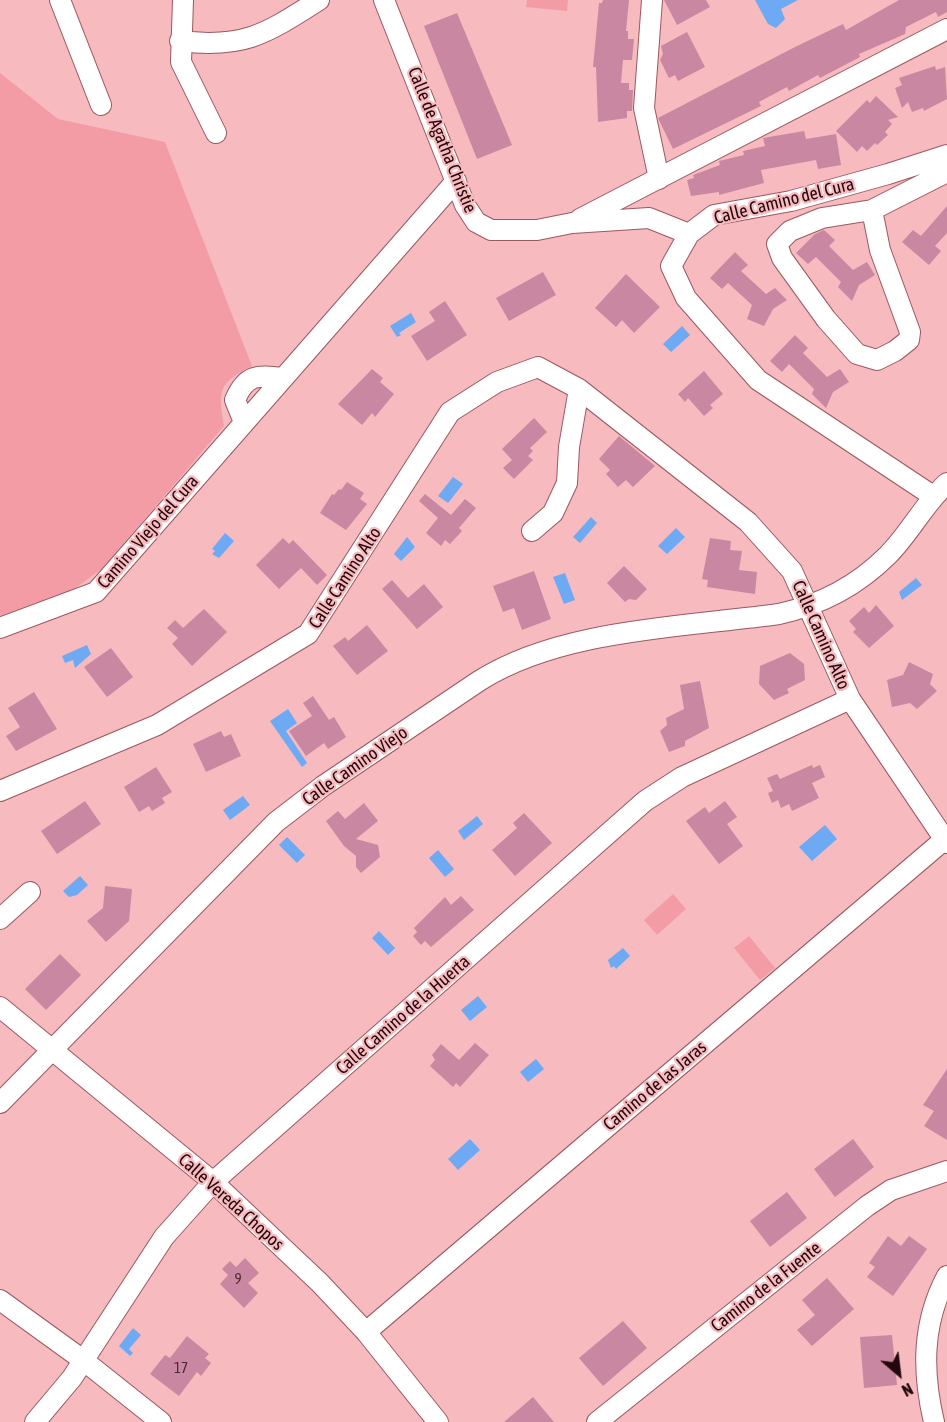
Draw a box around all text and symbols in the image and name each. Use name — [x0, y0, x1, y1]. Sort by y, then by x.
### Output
street label: Calle de Agatha Christie — [403, 64, 481, 216]
street label: Calle Camino del Cura — [712, 173, 856, 229]
street label: Camino Viejo del Cura — [93, 471, 203, 593]
street label: Calle Camino Alto — [304, 523, 386, 633]
street label: Calle Camino Alto — [787, 577, 855, 693]
street label: Calle Camino Viejo — [298, 722, 412, 810]
street label: Calle Camino de la Huerta — [332, 951, 474, 1079]
street label: Camino de las Jaras — [599, 1037, 711, 1135]
street label: Calle Vereda Chopos — [174, 1149, 288, 1255]
street label: Camino de la Fuente — [707, 1237, 825, 1337]
house number: 9 — [234, 1270, 242, 1288]
north arrow — [869, 1344, 929, 1404]
house number: 17 — [174, 1359, 188, 1377]
text: N — [899, 1380, 916, 1400]

